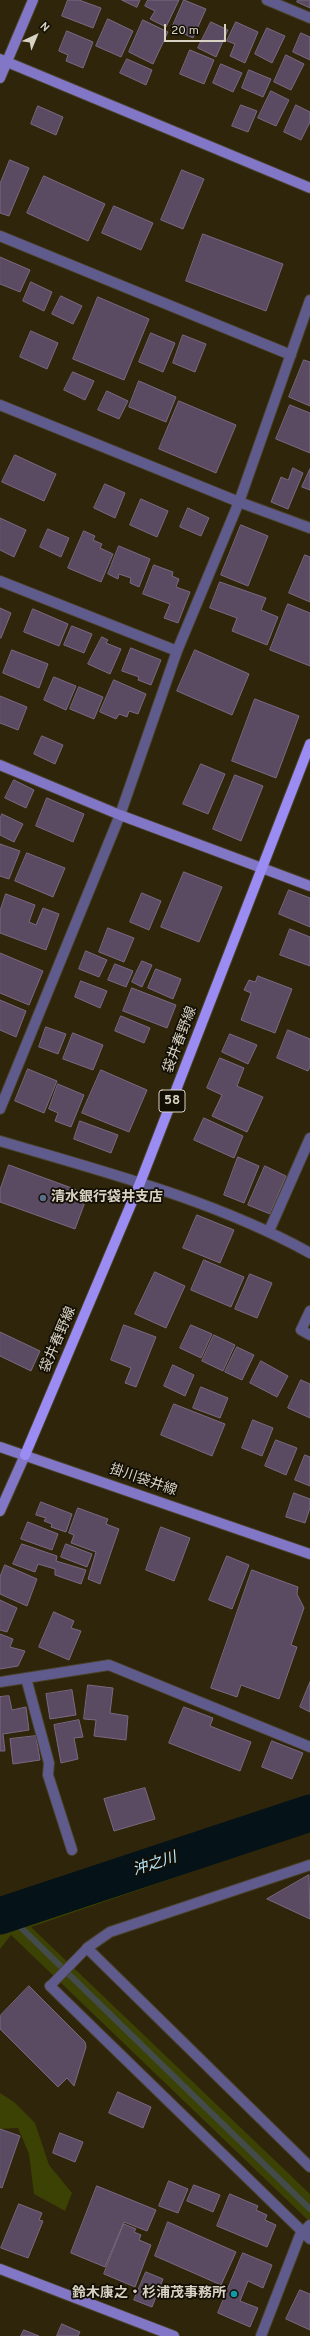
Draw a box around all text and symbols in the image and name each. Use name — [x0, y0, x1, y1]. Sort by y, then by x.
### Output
north arrow — [16, 16, 56, 56]
scale bar — [166, 16, 228, 42]
text: N — [37, 20, 52, 35]
text: 20 m — [171, 23, 199, 39]
street label: 袋井春野線 — [161, 1004, 201, 1076]
road number: 58 — [159, 1090, 185, 1112]
place label: 清水銀行袋井支店 — [51, 1190, 163, 1206]
marker: 清水銀行袋井支店 — [38, 1193, 48, 1203]
street label: 袋井春野線 — [38, 1305, 80, 1375]
street label: 掛川袋井線 — [107, 1462, 179, 1500]
water label: 沖之川 — [131, 1849, 179, 1881]
place label: 鈴木康之・杉浦茂事務所 — [72, 2286, 226, 2302]
marker: 鈴木康之・杉浦茂事務所 — [229, 2289, 239, 2299]

